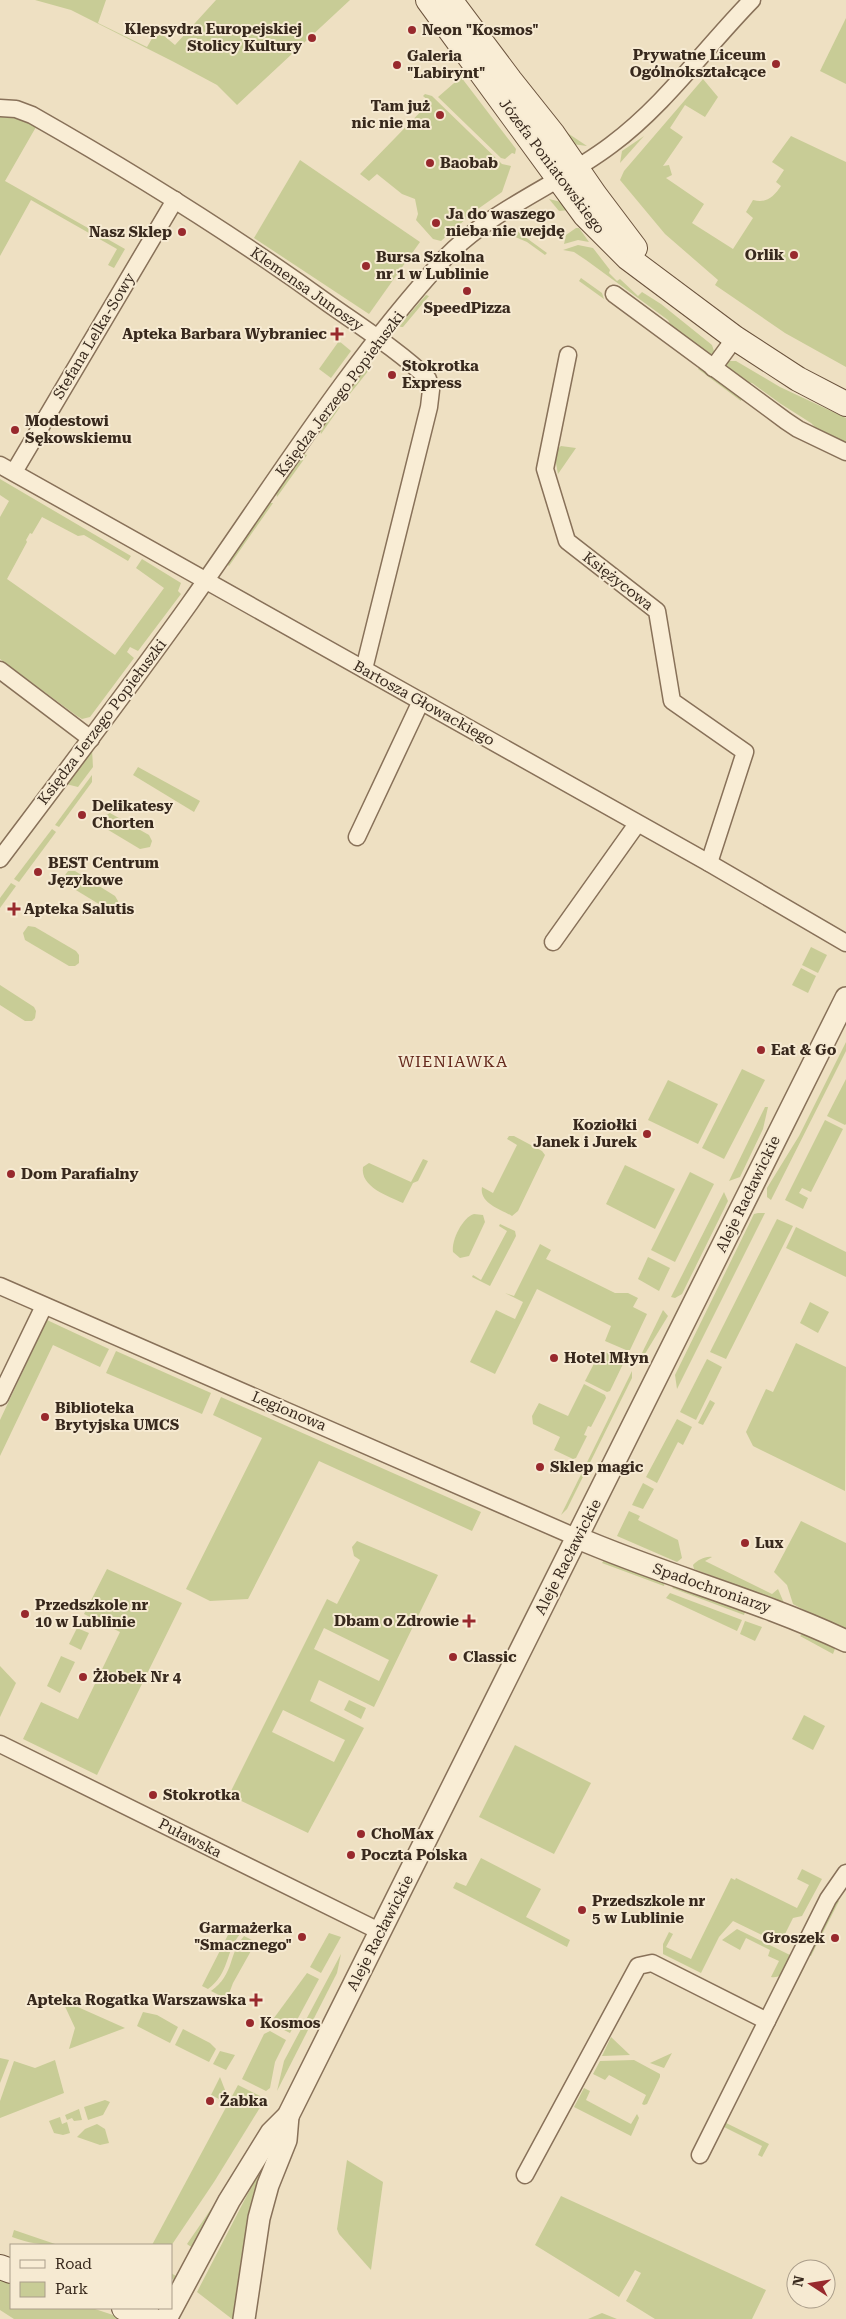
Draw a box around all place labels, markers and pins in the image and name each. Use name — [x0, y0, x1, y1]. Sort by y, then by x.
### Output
place label: Klepsydra Europejskiej Stolicy Kultury — [125, 20, 302, 55]
place label: Neon "Kosmos" — [422, 21, 539, 39]
marker: Neon "Kosmos" — [406, 24, 418, 36]
marker: Klepsydra Europejskiej Stolicy Kultury — [306, 32, 318, 44]
place label: Prywatne Liceum Ogólnokształcące — [630, 46, 767, 81]
place label: Galeria "Labirynt" — [407, 47, 485, 82]
marker: Prywatne Liceum Ogólnokształcące — [770, 58, 782, 70]
marker: Galeria "Labirynt" — [391, 59, 403, 71]
place label: Tam już nic nie ma — [352, 97, 430, 132]
marker: Tam już nic nie ma — [434, 109, 446, 121]
place label: Baobab — [440, 154, 498, 172]
marker: Baobab — [424, 157, 436, 169]
place label: Ja do waszego nieba nie wejdę — [446, 205, 565, 240]
marker: Ja do waszego nieba nie wejdę — [430, 217, 442, 229]
place label: Nasz Sklep — [89, 223, 172, 241]
marker: Nasz Sklep — [176, 226, 188, 238]
place label: Orlik — [745, 246, 785, 264]
place label: Bursa Szkolna nr 1 w Lublinie — [376, 248, 489, 283]
marker: Orlik — [788, 249, 800, 261]
marker: Bursa Szkolna nr 1 w Lublinie — [360, 260, 372, 272]
marker: SpeedPizza — [461, 285, 473, 297]
place label: SpeedPizza — [423, 299, 511, 317]
place label: Apteka Barbara Wybraniec — [122, 325, 327, 343]
marker: Apteka Barbara Wybraniec — [331, 328, 343, 340]
place label: Stokrotka Express — [402, 357, 479, 392]
marker: Stokrotka Express — [386, 369, 398, 381]
place label: Modestowi Sękowskiemu — [25, 412, 132, 447]
marker: Modestowi Sękowskiemu — [9, 424, 21, 436]
place label: Delikatesy Chorten — [92, 797, 173, 832]
marker: Delikatesy Chorten — [76, 809, 88, 821]
place label: BEST Centrum Językowe — [48, 854, 160, 889]
marker: BEST Centrum Językowe — [32, 866, 44, 878]
place label: Apteka Salutis — [24, 900, 135, 918]
marker: Apteka Salutis — [8, 903, 20, 915]
place label: Eat & Go — [771, 1041, 837, 1059]
marker: Eat & Go — [755, 1044, 767, 1056]
place label: Koziołki Janek i Jurek — [533, 1116, 638, 1151]
marker: Koziołki Janek i Jurek — [641, 1128, 653, 1140]
place label: Dom Parafialny — [21, 1165, 139, 1183]
marker: Dom Parafialny — [5, 1168, 17, 1180]
place label: Hotel Młyn — [564, 1349, 649, 1367]
marker: Hotel Młyn — [548, 1352, 560, 1364]
place label: Biblioteka Brytyjska UMCS — [55, 1399, 180, 1434]
marker: Biblioteka Brytyjska UMCS — [39, 1411, 51, 1423]
place label: Sklep magic — [550, 1458, 644, 1476]
marker: Sklep magic — [534, 1461, 546, 1473]
place label: Lux — [755, 1534, 784, 1552]
marker: Lux — [739, 1537, 751, 1549]
place label: Przedszkole nr 10 w Lublinie — [35, 1596, 149, 1631]
marker: Przedszkole nr 10 w Lublinie — [19, 1608, 31, 1620]
place label: Dbam o Zdrowie — [334, 1612, 459, 1630]
marker: Dbam o Zdrowie — [463, 1615, 475, 1627]
place label: Classic — [463, 1648, 517, 1666]
marker: Classic — [447, 1651, 459, 1663]
place label: Żłobek Nr 4 — [93, 1668, 182, 1686]
marker: Żłobek Nr 4 — [77, 1671, 89, 1683]
place label: Stokrotka — [163, 1786, 240, 1804]
marker: Stokrotka — [147, 1789, 159, 1801]
place label: ChoMax — [371, 1825, 434, 1843]
marker: ChoMax — [355, 1828, 367, 1840]
place label: Poczta Polska — [361, 1846, 468, 1864]
marker: Poczta Polska — [345, 1849, 357, 1861]
place label: Przedszkole nr 5 w Lublinie — [592, 1892, 706, 1927]
marker: Przedszkole nr 5 w Lublinie — [576, 1904, 588, 1916]
place label: Garmażerka "Smacznego" — [194, 1919, 292, 1954]
place label: Groszek — [762, 1929, 826, 1947]
marker: Garmażerka "Smacznego" — [296, 1931, 308, 1943]
marker: Groszek — [829, 1932, 841, 1944]
place label: Apteka Rogatka Warszawska — [27, 1991, 246, 2009]
marker: Apteka Rogatka Warszawska — [250, 1994, 262, 2006]
place label: Kosmos — [260, 2014, 321, 2032]
marker: Kosmos — [244, 2017, 256, 2029]
place label: Żabka — [220, 2092, 268, 2110]
marker: Żabka — [204, 2095, 216, 2107]

